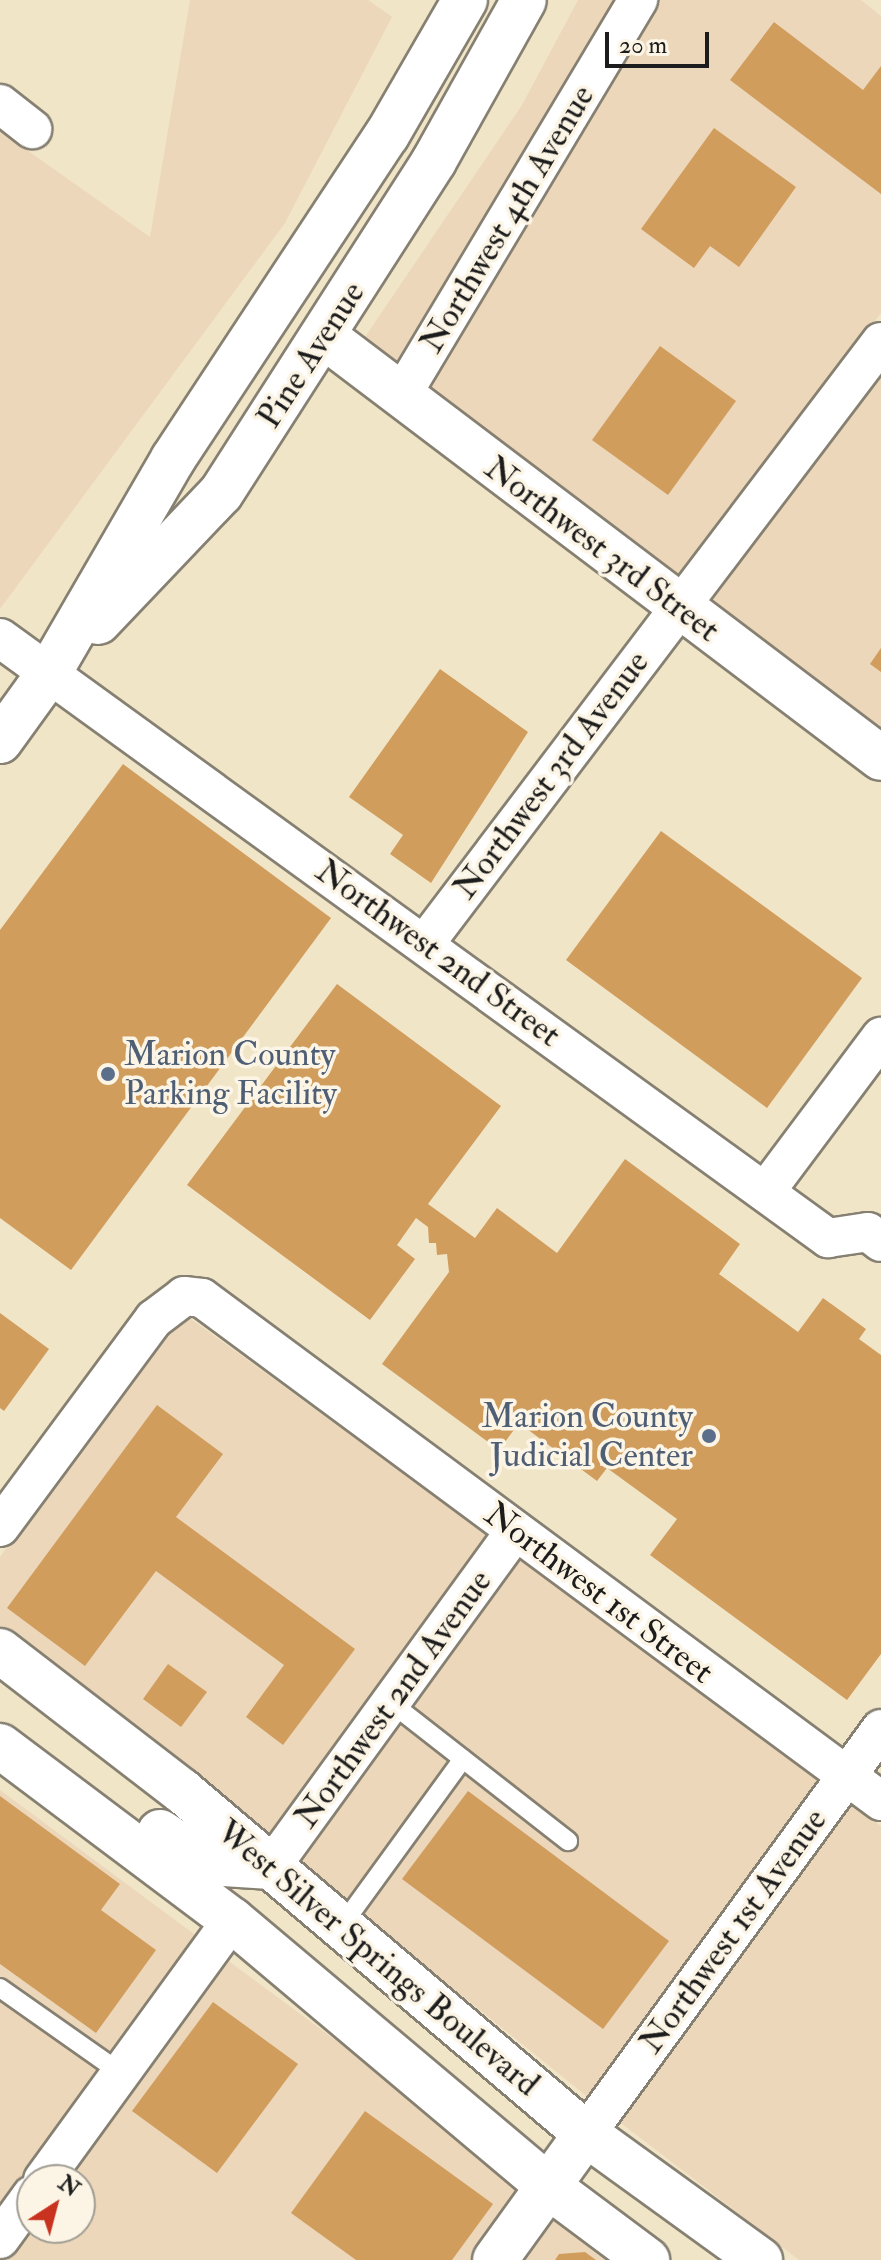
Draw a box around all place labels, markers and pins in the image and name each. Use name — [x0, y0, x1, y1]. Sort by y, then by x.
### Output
place label: Marion County Parking Facility — [124, 1034, 337, 1114]
marker: Marion County Parking Facility — [99, 1065, 117, 1083]
place label: Marion County Judicial Center — [482, 1396, 693, 1476]
marker: Marion County Judicial Center — [700, 1427, 718, 1445]

